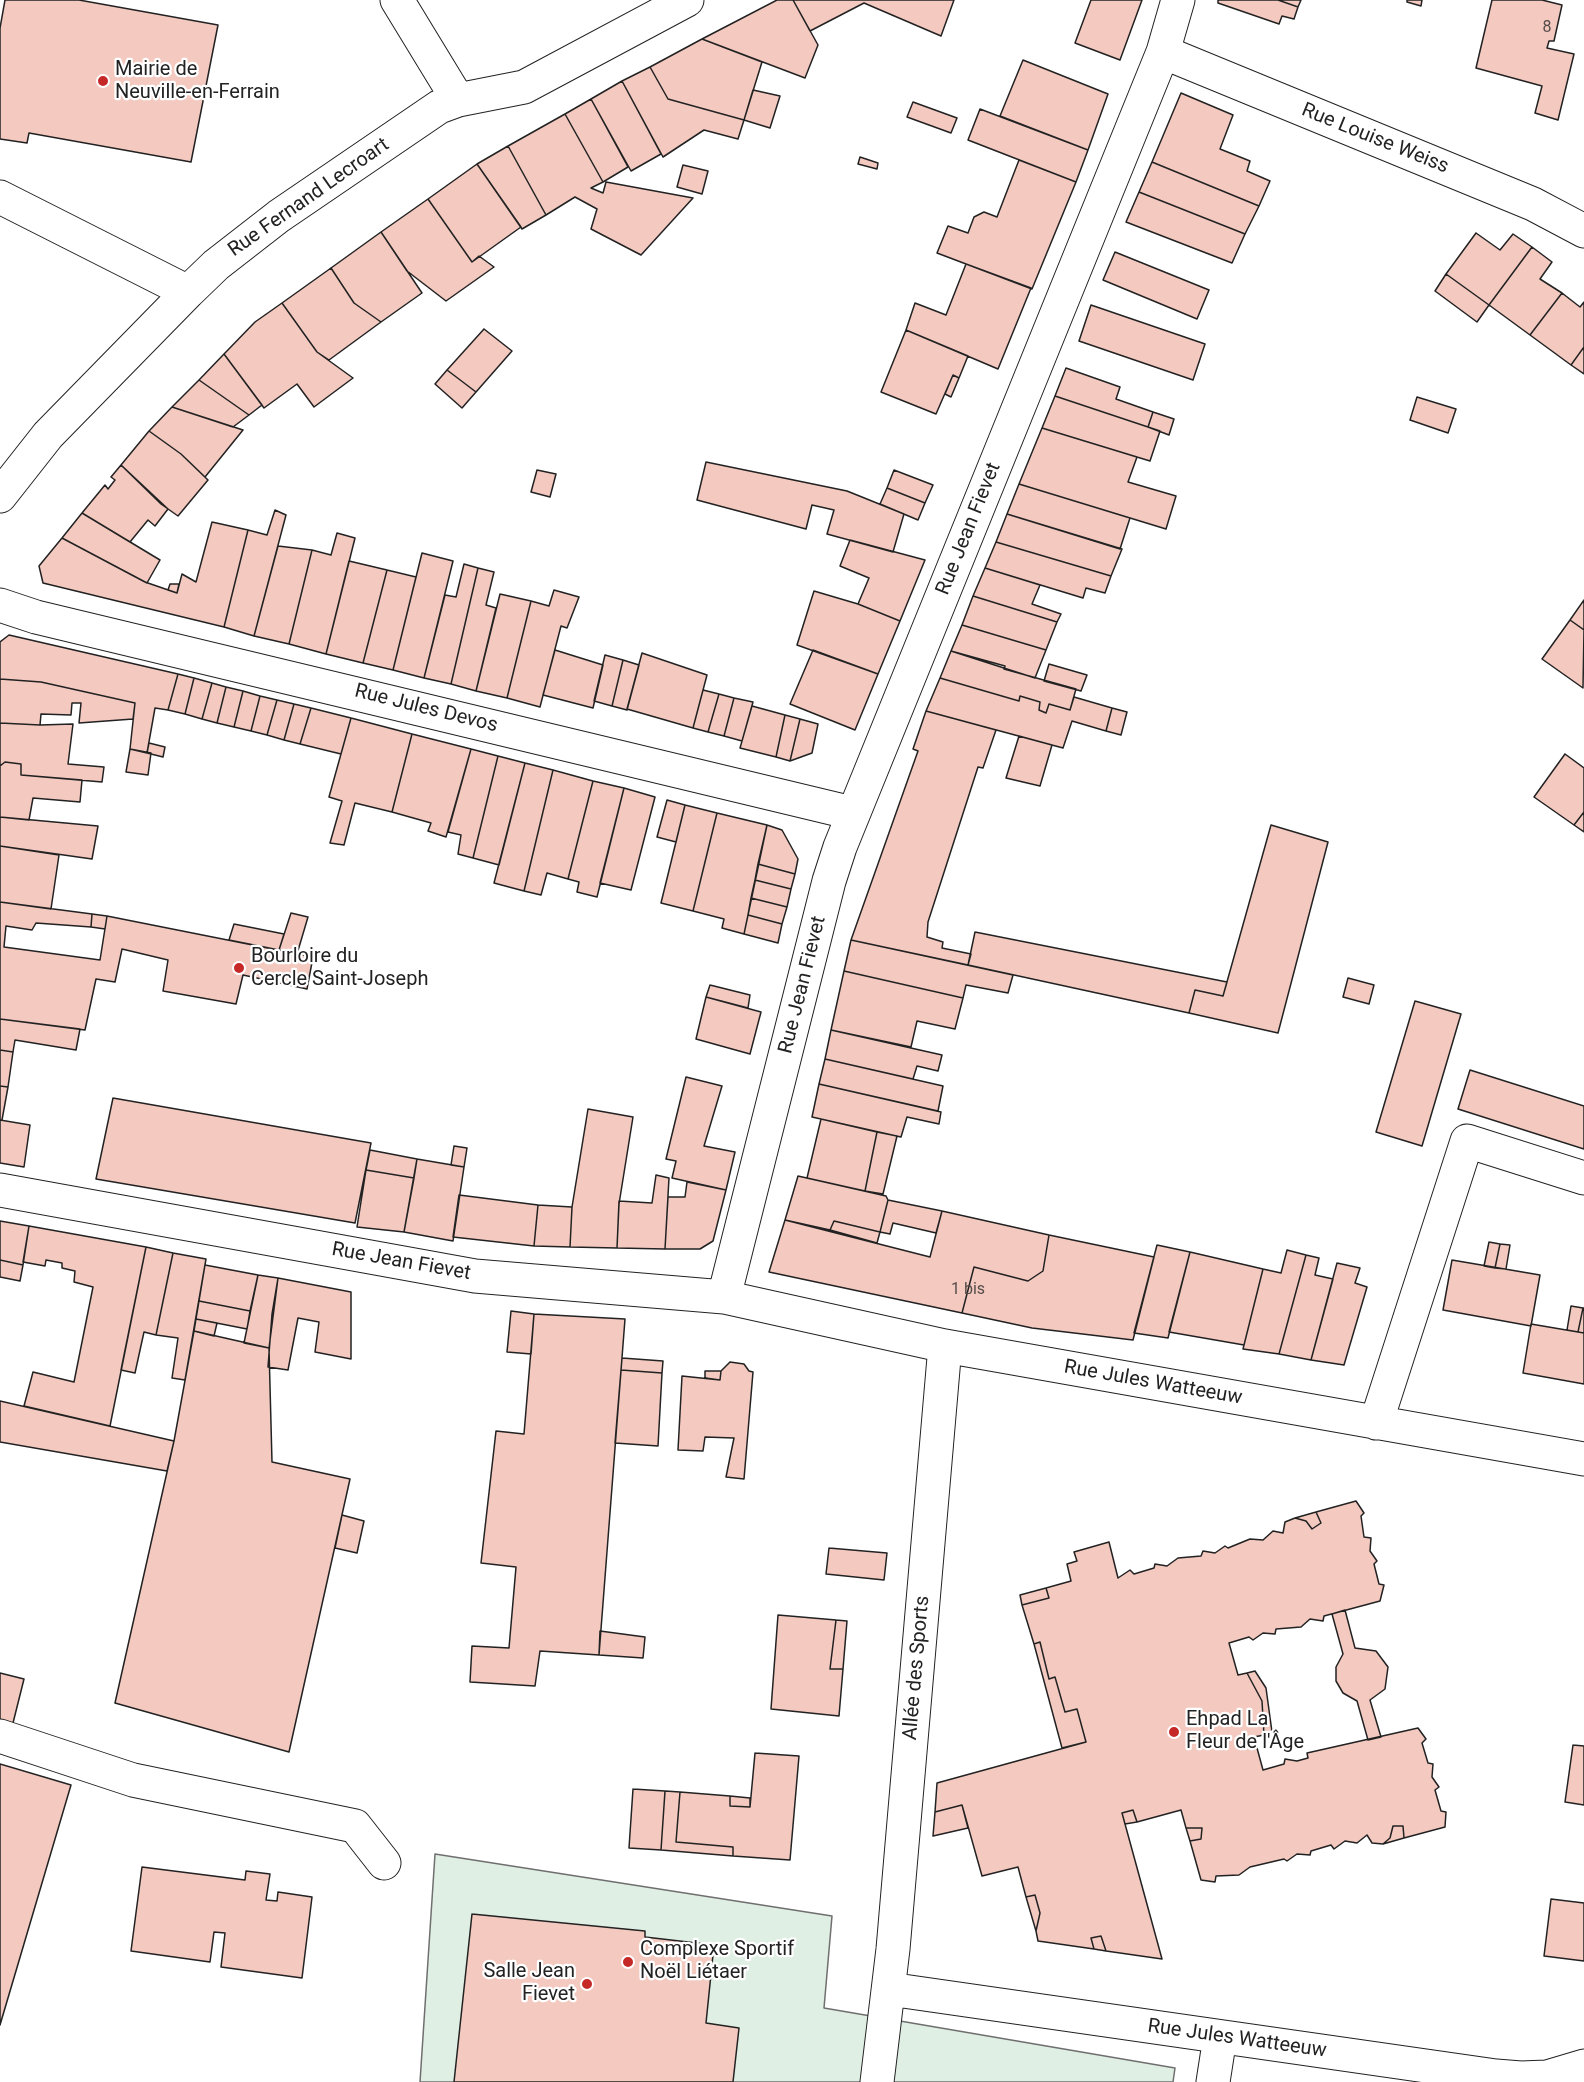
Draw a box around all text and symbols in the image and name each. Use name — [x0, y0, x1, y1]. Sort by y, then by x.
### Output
house number: 8 — [1543, 18, 1551, 38]
place label: Mairie de Neuville-en-Ferrain — [115, 58, 280, 105]
marker: Mairie de Neuville-en-Ferrain — [96, 74, 110, 88]
street label: Rue Louise Weiss — [1298, 99, 1452, 179]
street label: Rue Fernand Lecroart — [224, 133, 394, 263]
street label: Rue Jean Fievet — [932, 459, 1006, 599]
street label: Rue Jules Devos — [352, 680, 500, 738]
street label: Rue Jean Fievet — [774, 914, 832, 1056]
place label: Bourloire du Cercle Saint-Joseph — [251, 945, 428, 992]
marker: Bourloire du Cercle Saint-Joseph — [232, 961, 246, 975]
street label: Rue Jean Fievet — [330, 1238, 472, 1286]
house number: 1 bis — [951, 1280, 985, 1300]
street label: Rue Jules Watteeuw — [1062, 1356, 1244, 1410]
street label: Allée des Sports — [899, 1595, 935, 1741]
place label: Ehpad La Fleur de l'Âge — [1186, 1708, 1304, 1755]
marker: Ehpad La Fleur de l'Âge — [1167, 1725, 1181, 1739]
place label: Complexe Sportif Noël Liétaer — [640, 1938, 794, 1985]
marker: Complexe Sportif Noël Liétaer — [621, 1955, 635, 1969]
place label: Salle Jean Fievet — [483, 1960, 575, 2007]
marker: Salle Jean Fievet — [580, 1977, 594, 1991]
street label: Rue Jules Watteeuw — [1146, 2015, 1328, 2063]

